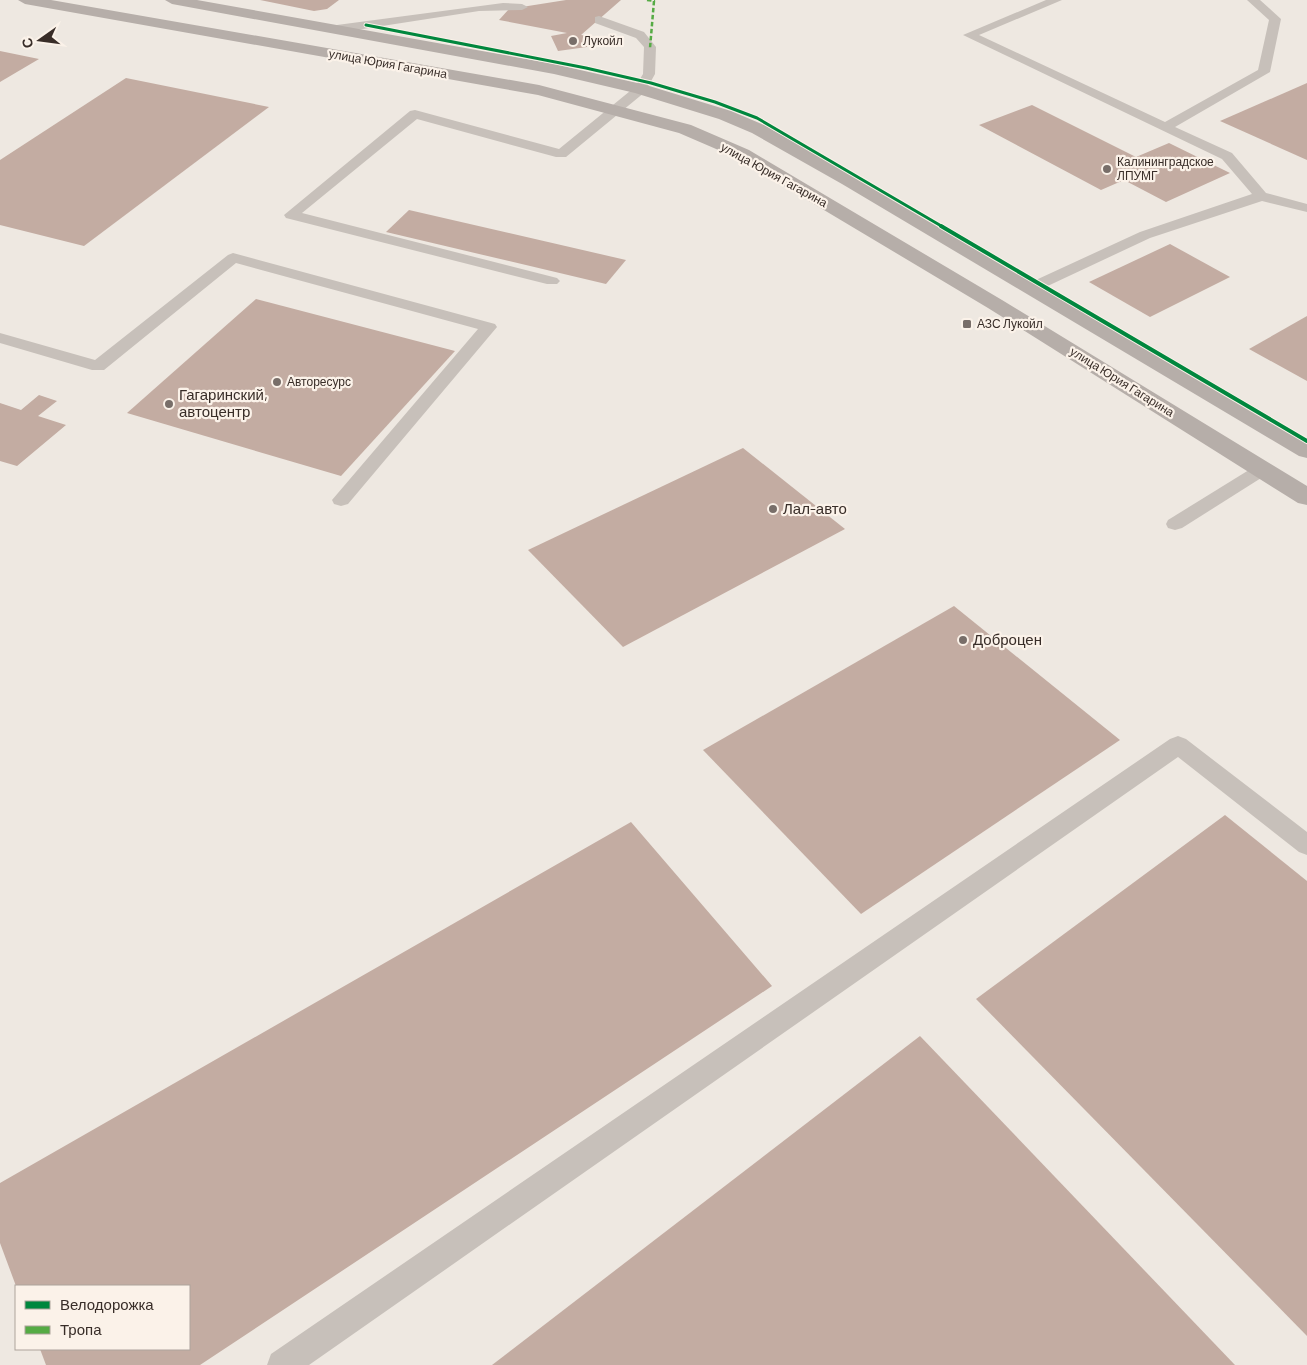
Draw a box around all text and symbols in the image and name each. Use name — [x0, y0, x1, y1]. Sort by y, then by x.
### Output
north arrow — [15, 15, 65, 65]
place label: Лукойл — [583, 33, 623, 48]
marker: Лукойл — [567, 35, 579, 47]
text: С — [17, 36, 36, 50]
street label: улица Юрия Гагарина — [328, 46, 449, 81]
street label: улица Юрия Гагарина — [718, 139, 831, 210]
place label: Калининградское ЛПУМГ — [1117, 154, 1214, 182]
marker: Калининградское ЛПУМГ — [1101, 163, 1113, 175]
place label: АЗС Лукойл — [977, 316, 1043, 331]
marker: АЗС Лукойл — [961, 318, 973, 330]
street label: улица Юрия Гагарина — [1068, 343, 1177, 420]
place label: Авторесурс — [287, 374, 351, 389]
marker: Авторесурс — [271, 376, 283, 388]
place label: Гагаринский, автоцентр — [179, 385, 268, 420]
marker: Гагаринский, автоцентр — [163, 398, 175, 410]
place label: Лал-авто — [783, 499, 847, 517]
marker: Лал-авто — [767, 503, 779, 515]
place label: Доброцен — [973, 630, 1042, 648]
marker: Доброцен — [957, 634, 969, 646]
legend — [15, 1285, 190, 1350]
text: Велодорожка — [60, 1295, 154, 1313]
text: Тропа — [60, 1320, 102, 1338]

